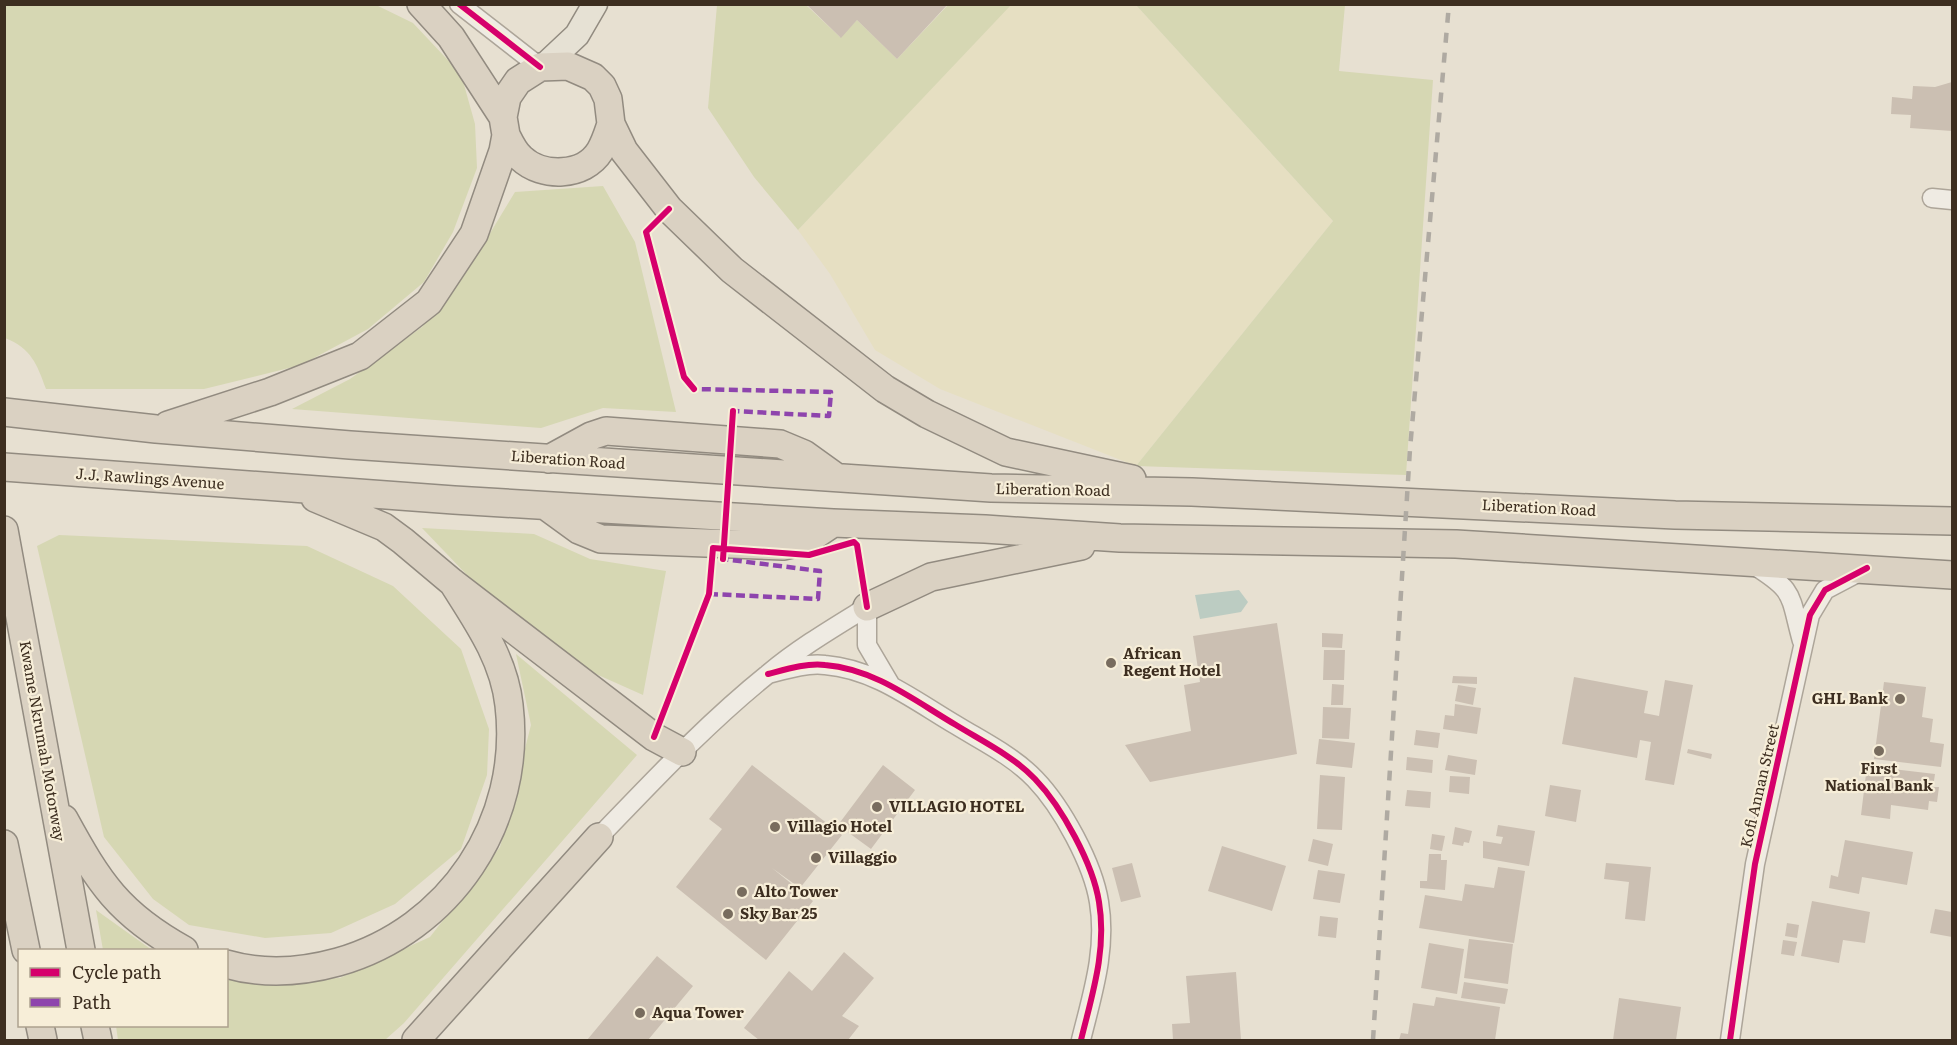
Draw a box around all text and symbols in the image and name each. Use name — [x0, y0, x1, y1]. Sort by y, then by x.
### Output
street label: Liberation Road — [510, 443, 626, 474]
street label: J.J. Rawlings Avenue — [75, 461, 226, 494]
street label: Liberation Road — [995, 476, 1111, 501]
street label: Liberation Road — [1481, 492, 1597, 521]
street label: Kwame Nkrumah Motorway — [14, 639, 73, 843]
place label: African Regent Hotel — [1123, 641, 1221, 681]
marker: African Regent Hotel — [1104, 656, 1118, 670]
place label: GHL Bank — [1812, 686, 1889, 709]
marker: GHL Bank — [1893, 692, 1907, 706]
street label: Kofi Annan Street — [1733, 721, 1784, 850]
marker: First National Bank — [1872, 744, 1886, 758]
place label: First National Bank — [1825, 756, 1934, 796]
place label: VILLAGIO HOTEL — [889, 794, 1025, 817]
marker: VILLAGIO HOTEL — [870, 800, 884, 814]
place label: Villagio Hotel — [787, 814, 893, 837]
marker: Villagio Hotel — [768, 820, 782, 834]
place label: Villaggio — [828, 845, 897, 868]
marker: Villaggio — [809, 851, 823, 865]
place label: Alto Tower — [754, 879, 838, 902]
marker: Alto Tower — [735, 885, 749, 899]
place label: Sky Bar 25 — [740, 901, 817, 924]
marker: Sky Bar 25 — [721, 907, 735, 921]
legend — [18, 949, 228, 1027]
text: Cycle path — [72, 958, 161, 985]
text: Path — [72, 988, 111, 1015]
place label: Aqua Tower — [652, 1000, 744, 1023]
marker: Aqua Tower — [633, 1006, 647, 1020]

